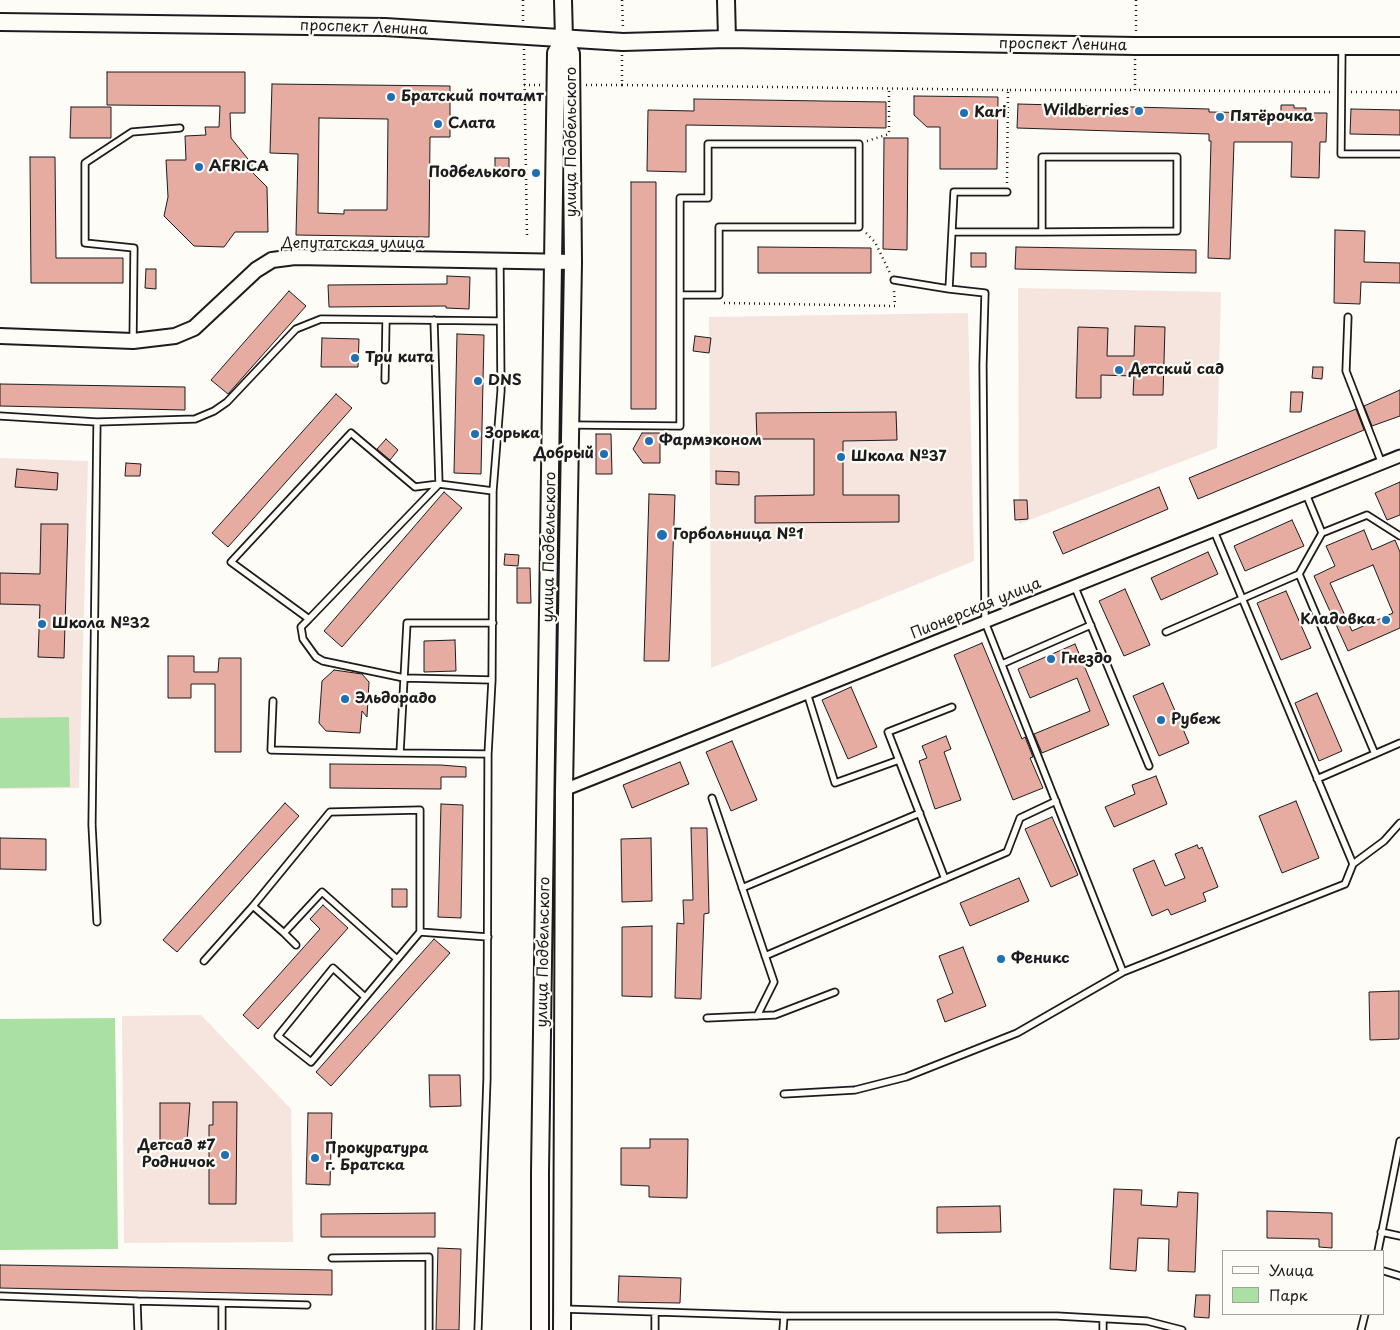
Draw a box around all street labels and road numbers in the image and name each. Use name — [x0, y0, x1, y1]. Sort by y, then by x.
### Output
street label: проспект Ленина — [300, 17, 428, 39]
street label: проспект Ленина — [999, 35, 1127, 55]
street label: улица Подбельского — [563, 67, 581, 217]
street label: Депутатская улица — [281, 235, 425, 253]
street label: улица Подбельского — [540, 472, 560, 622]
street label: Пионерская улица — [908, 575, 1044, 643]
street label: улица Подбельского — [534, 877, 554, 1027]

